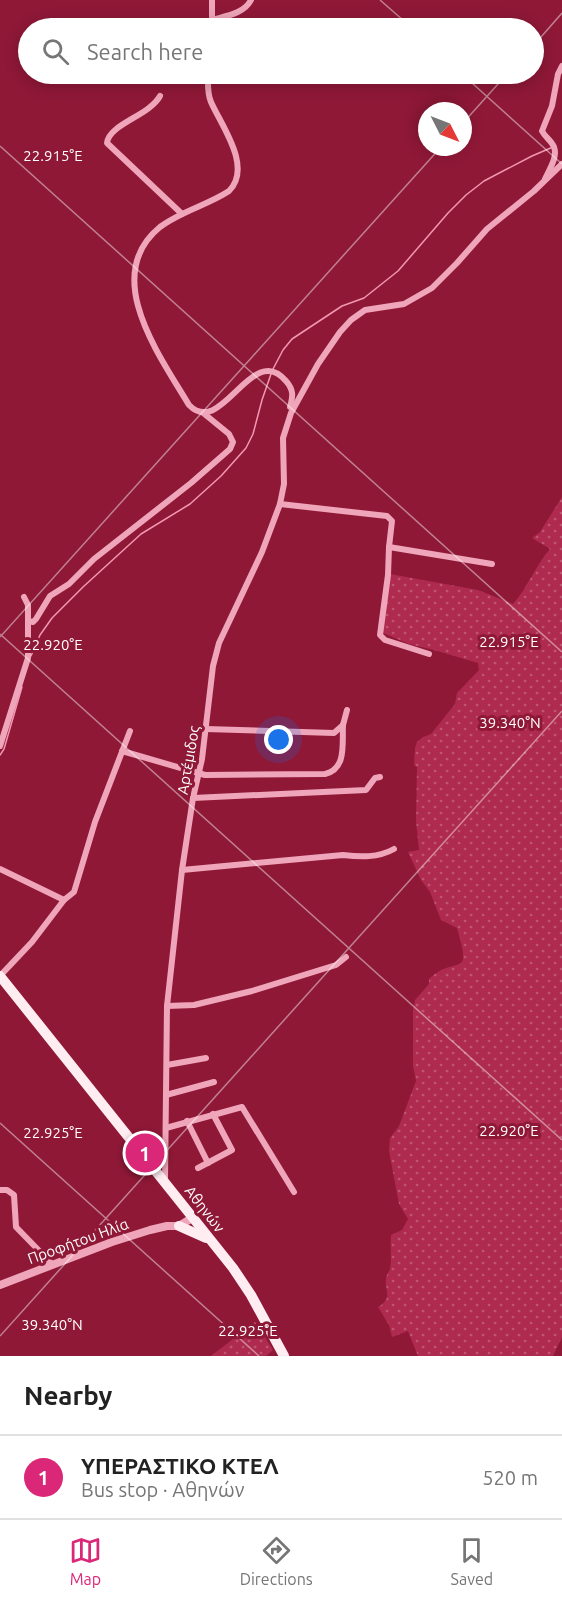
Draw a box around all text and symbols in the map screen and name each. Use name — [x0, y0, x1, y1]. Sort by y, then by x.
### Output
search box — [18, 18, 544, 84]
icon: search — [39, 35, 72, 68]
text: Search here — [87, 39, 203, 64]
north arrow — [418, 102, 472, 156]
text: 22.915°E — [23, 147, 83, 164]
text: 22.915°E — [479, 633, 539, 650]
text: 22.920°E — [23, 636, 83, 653]
text: 39.340°N — [479, 714, 541, 731]
street label: Αρτέμιδος — [174, 724, 202, 796]
your location — [264, 725, 293, 754]
text: 22.920°E — [479, 1122, 539, 1139]
text: 22.925°E — [23, 1124, 83, 1141]
pin: 1 — [126, 1130, 164, 1176]
street label: Αθηνών — [182, 1182, 228, 1236]
street label: Προφήτου Ηλία — [25, 1215, 131, 1267]
text: 39.340°N — [21, 1316, 83, 1333]
text: 22.925°E — [218, 1322, 278, 1339]
text: Nearby — [24, 1381, 112, 1410]
text: ΥΠΕΡΑΣΤΙΚΟ ΚΤΕΛ — [81, 1453, 279, 1478]
text: 1 — [38, 1466, 49, 1489]
text: 520 m — [482, 1466, 538, 1489]
text: Bus stop · Αθηνών — [81, 1478, 244, 1501]
tab: Map — [69, 1534, 102, 1588]
tab: Directions — [240, 1534, 313, 1588]
tab: Saved — [451, 1534, 493, 1588]

